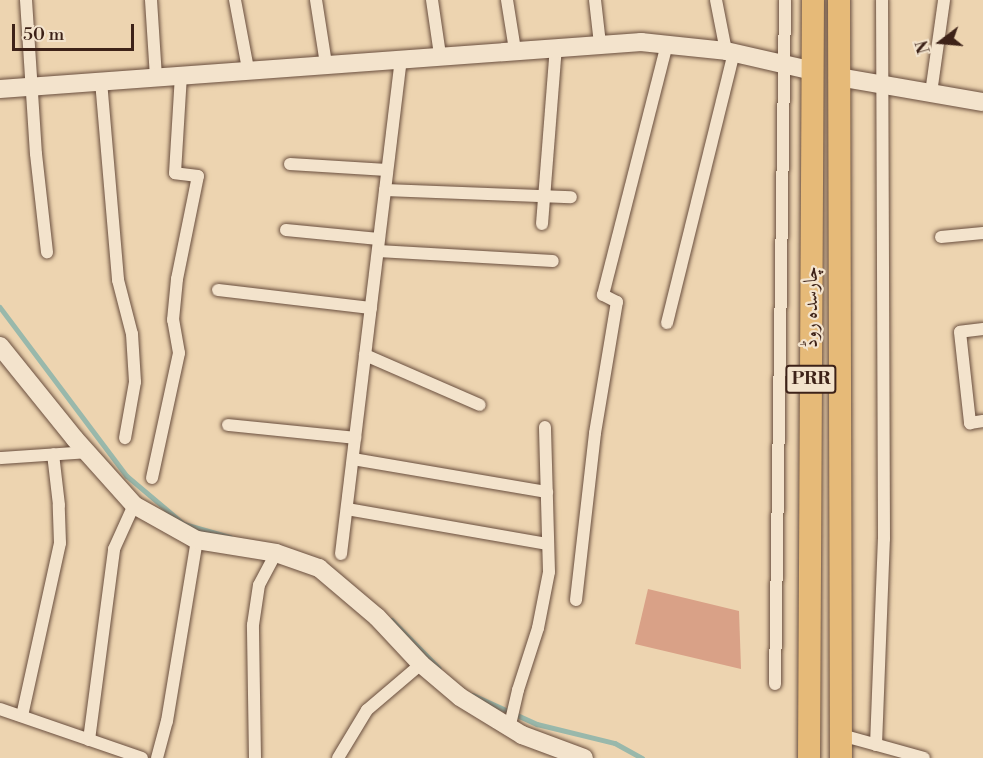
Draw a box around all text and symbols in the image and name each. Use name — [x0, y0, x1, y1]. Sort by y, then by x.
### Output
scale bar — [15, 12, 136, 50]
north arrow — [911, 12, 971, 72]
text: 50 m — [23, 23, 64, 46]
text: N — [912, 38, 935, 56]
street label: چارسدہ روڈ — [799, 266, 823, 348]
road number: PRR — [784, 364, 838, 394]

